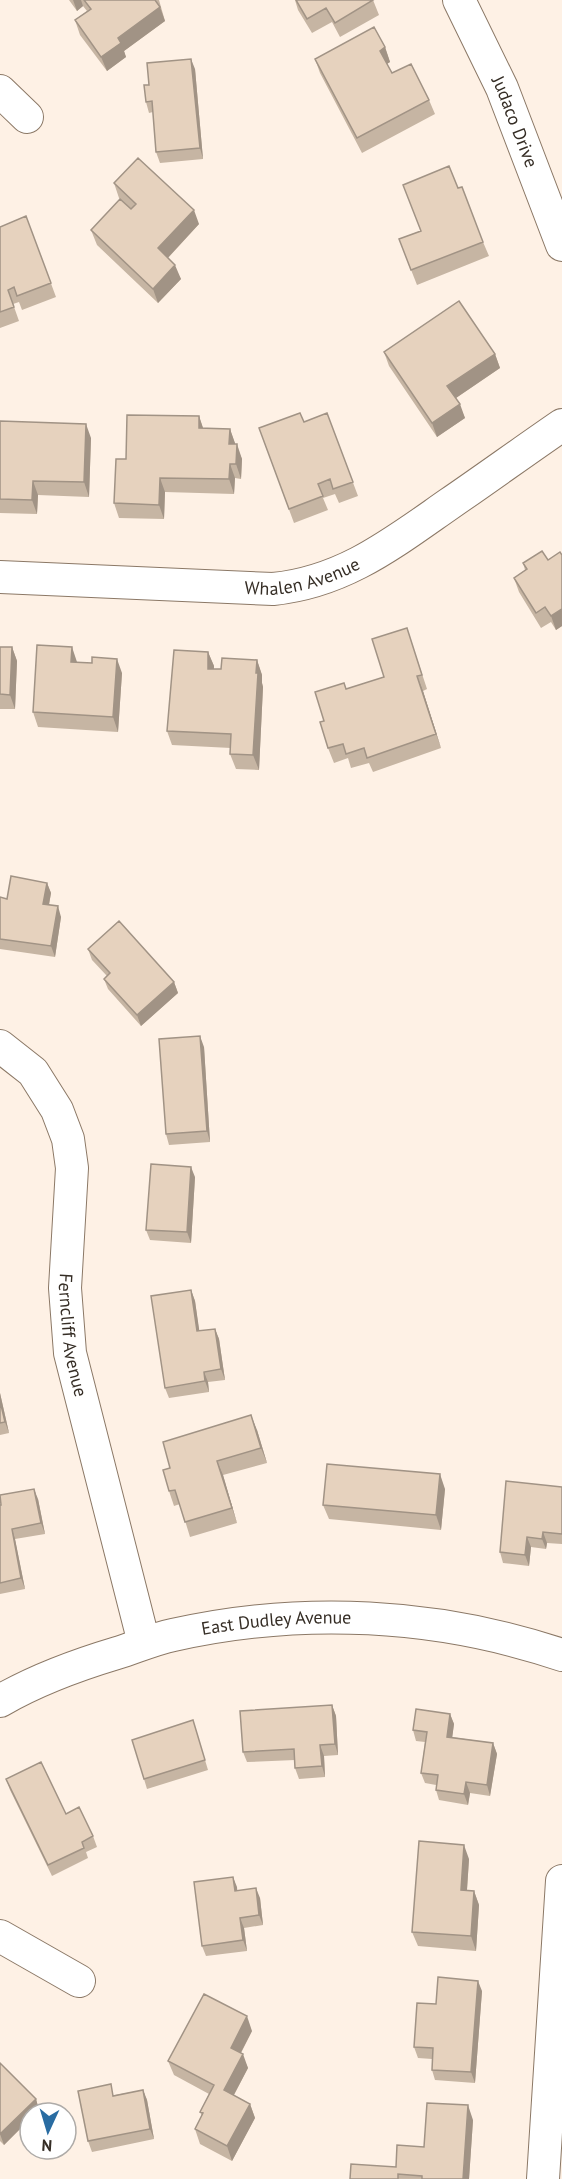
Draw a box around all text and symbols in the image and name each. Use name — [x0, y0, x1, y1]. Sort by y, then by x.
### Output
street label: Judaco Drive — [486, 71, 543, 171]
street label: Whalen Avenue — [244, 552, 363, 600]
street label: Ferncliff Avenue — [54, 1273, 93, 1399]
street label: East Dudley Avenue — [199, 1605, 352, 1640]
north arrow — [18, 2101, 78, 2161]
text: N — [41, 2136, 53, 2156]

